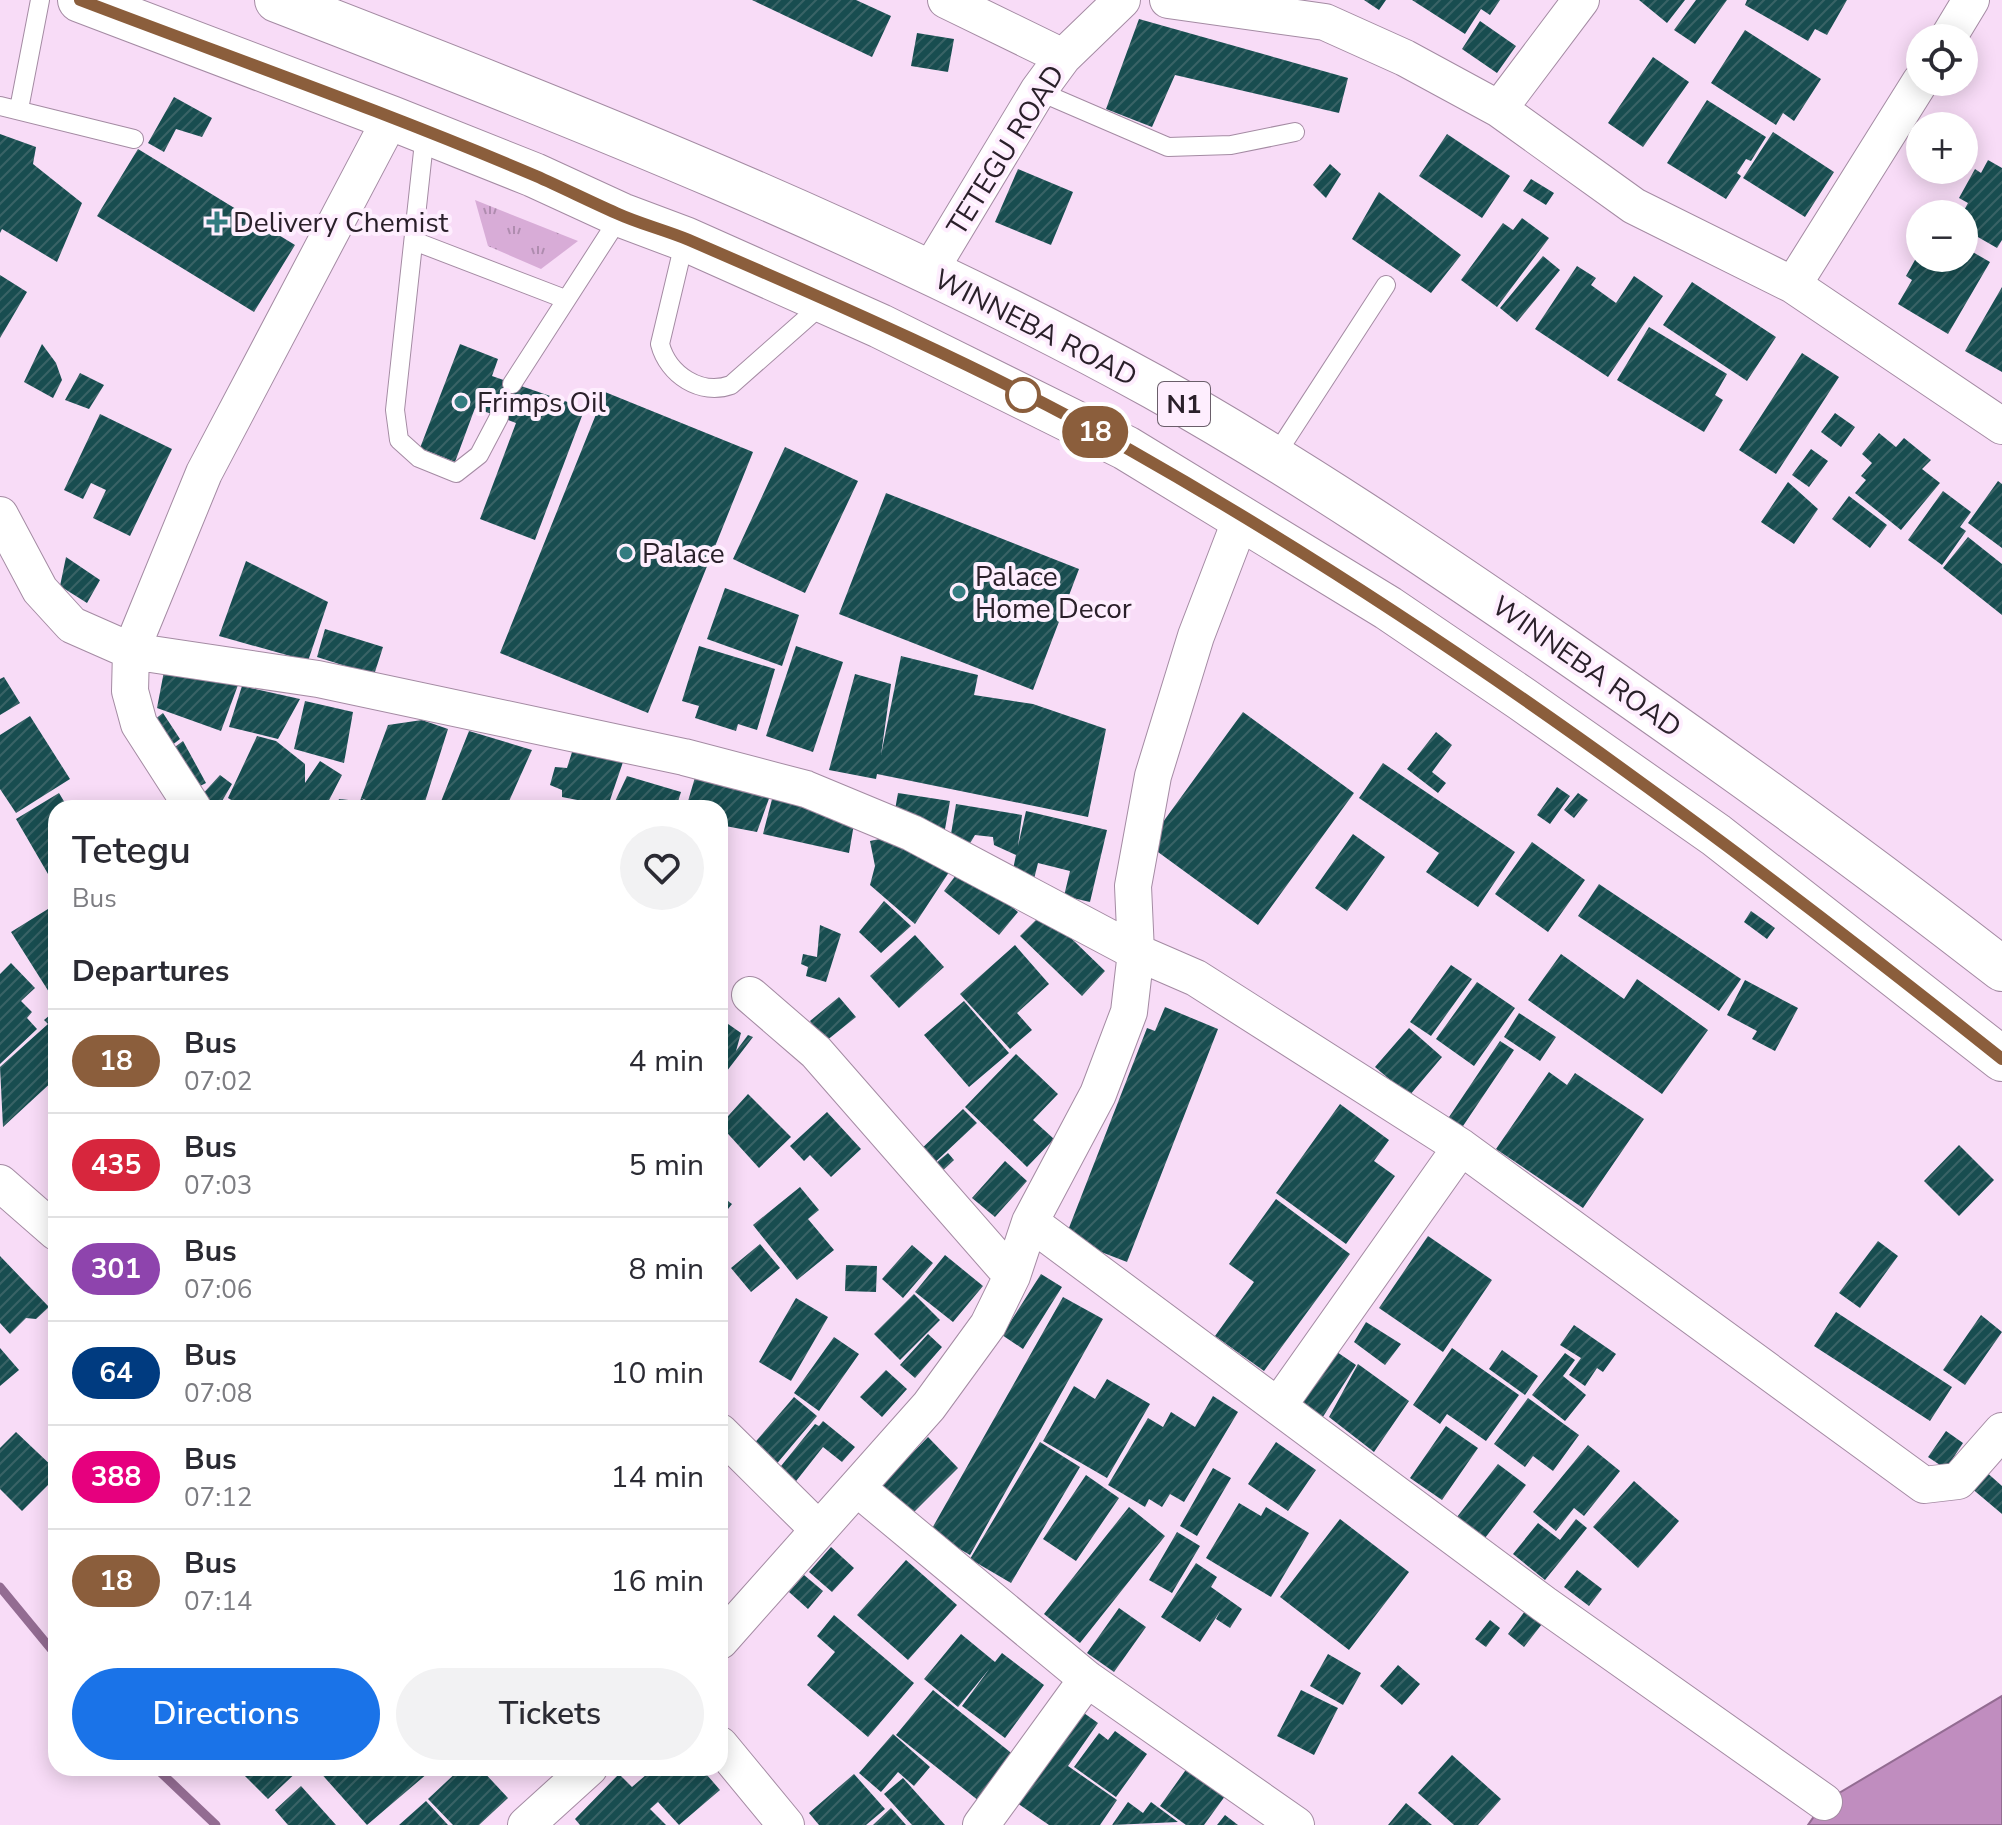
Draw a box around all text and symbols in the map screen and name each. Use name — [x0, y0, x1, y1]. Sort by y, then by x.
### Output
map controls — [1906, 24, 1978, 272]
button: locate — [1906, 24, 1978, 96]
street label: TETEGU ROAD — [938, 58, 1074, 243]
button: + — [1906, 112, 1978, 184]
button: − — [1906, 200, 1978, 272]
place label: Delivery Chemist — [233, 204, 448, 242]
marker: Delivery Chemist — [208, 213, 226, 231]
street label: WINNEBA ROAD — [928, 260, 1144, 395]
unlabelled marker — [1006, 378, 1040, 412]
road number: N1 — [1158, 382, 1210, 426]
place label: Frimps Oil — [477, 384, 607, 422]
marker: Frimps Oil — [452, 393, 470, 411]
line badge: 18 — [1059, 406, 1131, 458]
text: 18 — [1078, 413, 1112, 451]
place label: Palace — [642, 535, 725, 573]
marker: Palace — [617, 544, 635, 562]
place label: Palace Home Decor — [975, 558, 1132, 628]
marker: Palace Home Decor — [950, 583, 968, 601]
street label: WINNEBA ROAD — [1484, 587, 1689, 746]
text: Tetegu — [72, 825, 191, 876]
button: heart — [620, 826, 704, 910]
text: Bus — [72, 881, 117, 916]
text: Departures — [72, 951, 229, 992]
text: Bus — [184, 1023, 237, 1064]
text: 4 min — [629, 1041, 704, 1082]
text: 18 — [99, 1042, 133, 1080]
text: 07:02 — [184, 1064, 252, 1099]
text: Bus — [184, 1127, 237, 1168]
text: 5 min — [629, 1145, 704, 1186]
text: 435 — [91, 1146, 141, 1184]
text: 07:03 — [184, 1168, 252, 1203]
text: Bus — [184, 1231, 237, 1272]
text: 8 min — [629, 1249, 704, 1290]
text: 301 — [91, 1250, 141, 1288]
text: 07:06 — [184, 1272, 252, 1307]
text: Bus — [184, 1335, 237, 1376]
text: 10 min — [611, 1353, 704, 1394]
text: 64 — [99, 1354, 133, 1392]
text: 07:08 — [184, 1376, 252, 1411]
text: Bus — [184, 1439, 237, 1480]
text: 14 min — [611, 1457, 704, 1498]
text: 388 — [91, 1458, 141, 1496]
text: 07:12 — [184, 1480, 252, 1515]
text: Bus — [184, 1543, 237, 1584]
text: 16 min — [611, 1561, 704, 1602]
text: 18 — [99, 1562, 133, 1600]
text: 07:14 — [184, 1584, 252, 1619]
button: Directions — [72, 1668, 380, 1760]
button: Tickets — [396, 1668, 704, 1760]

